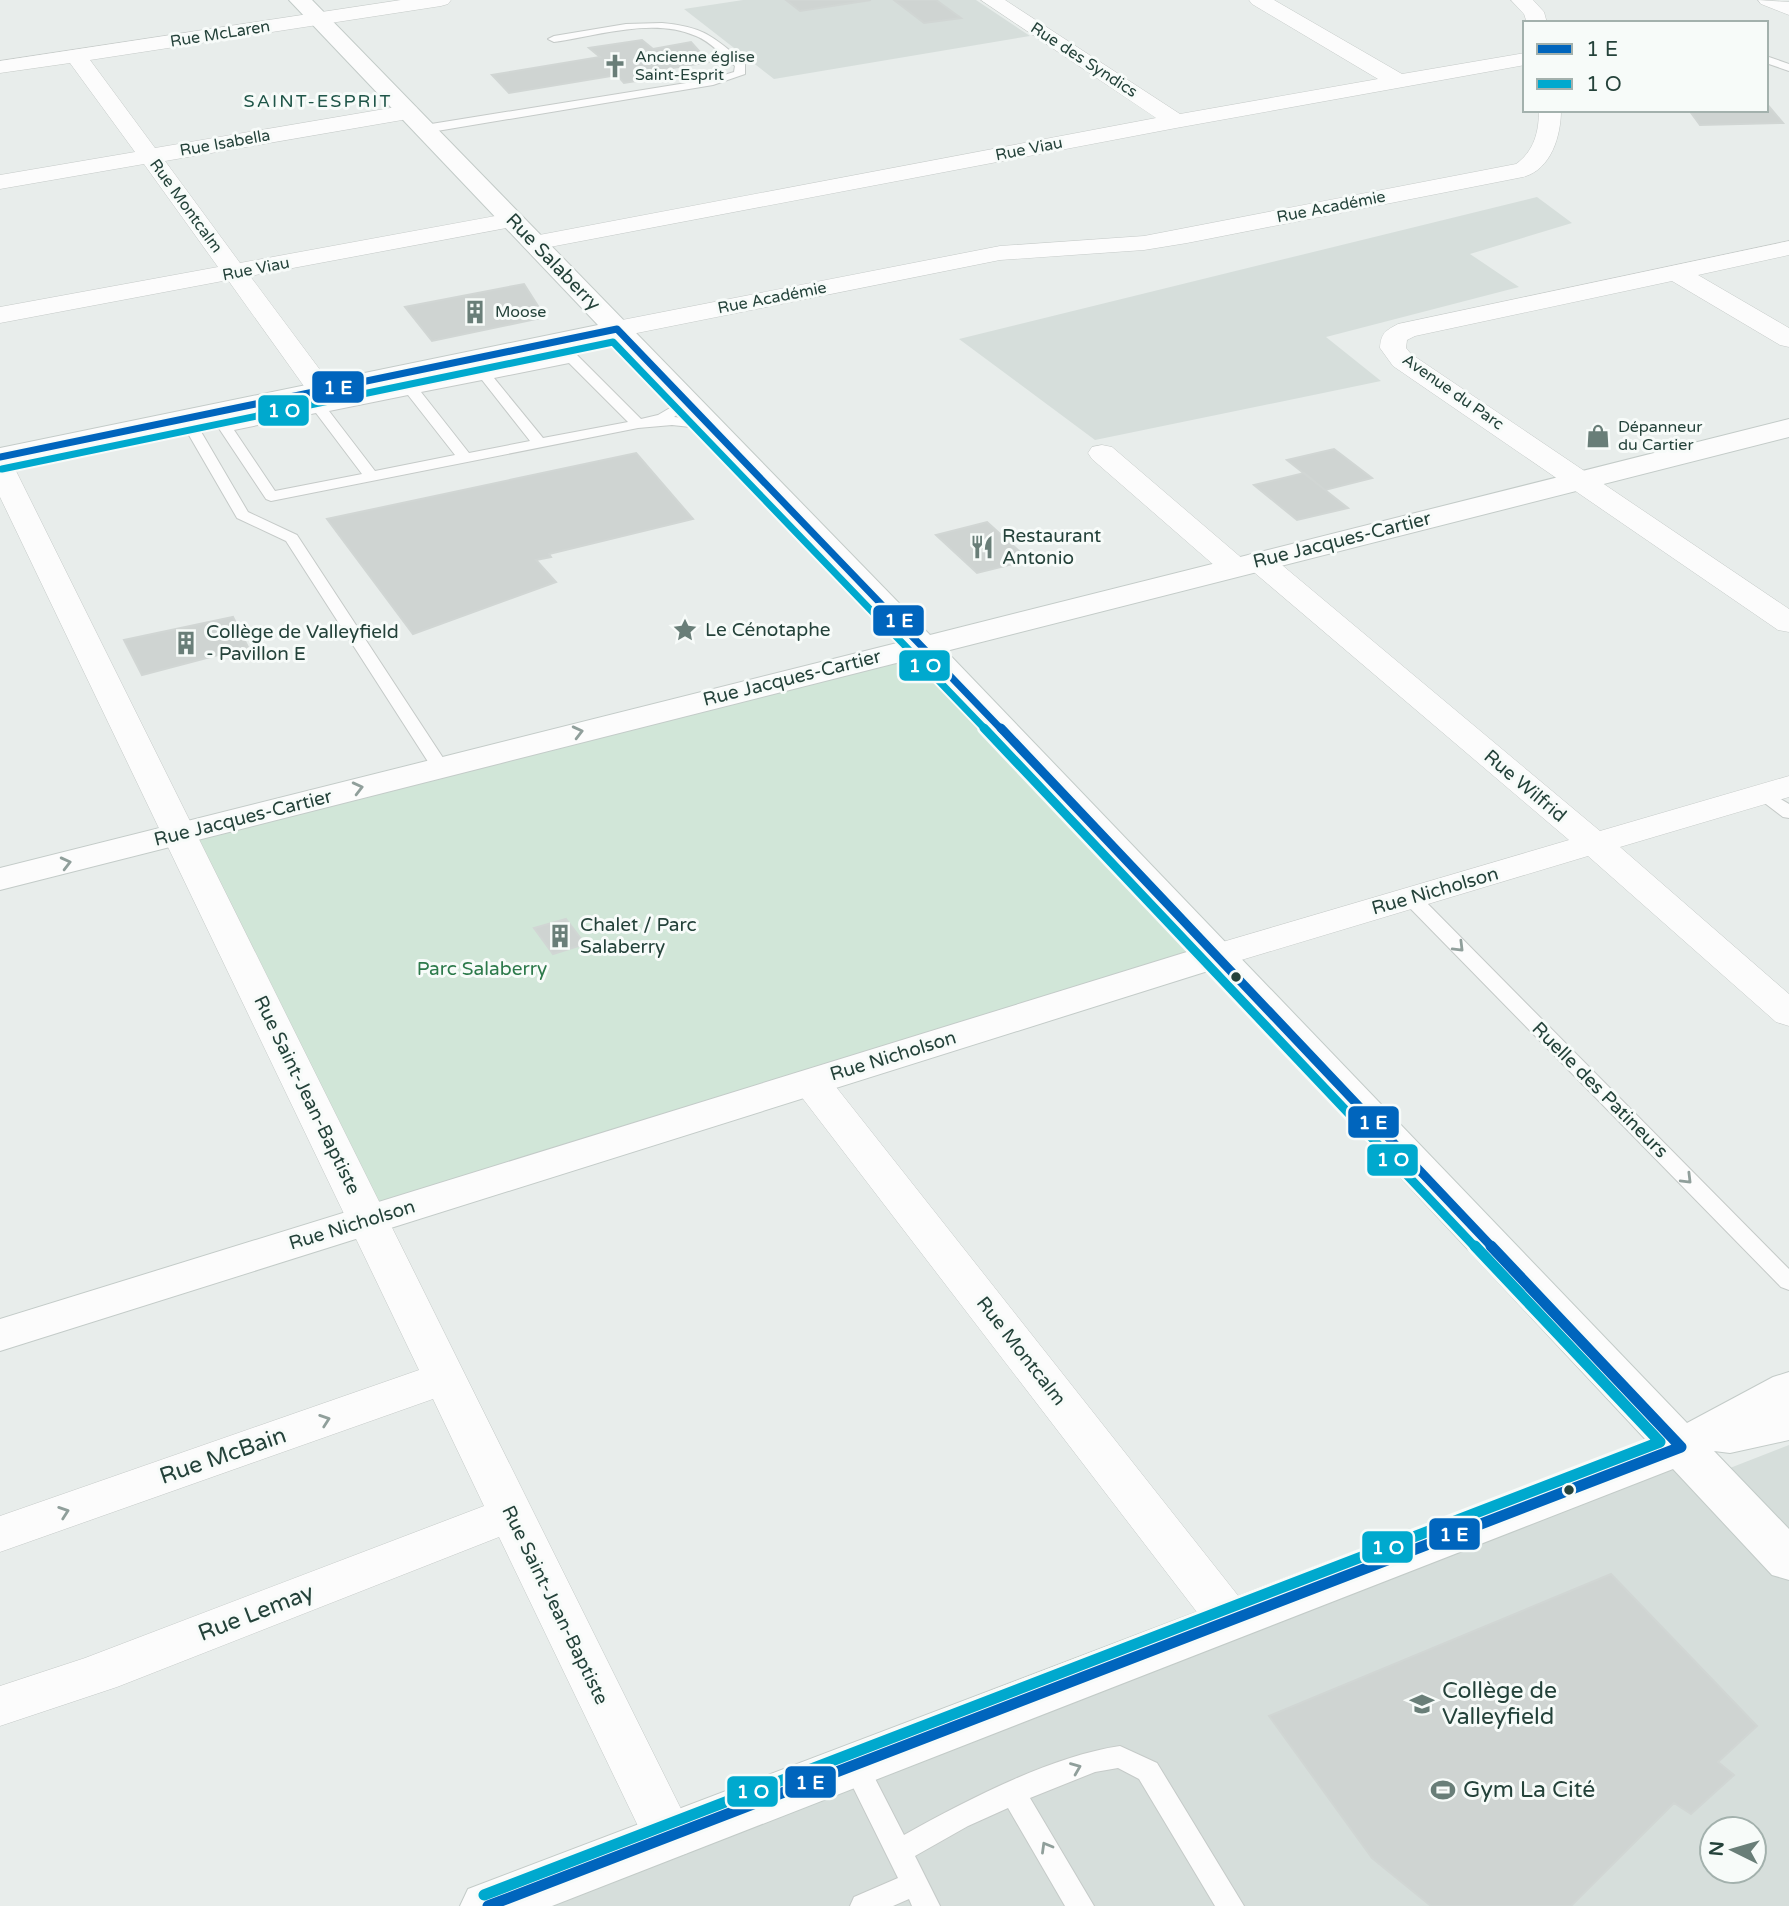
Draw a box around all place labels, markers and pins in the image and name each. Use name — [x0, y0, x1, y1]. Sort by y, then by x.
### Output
place label: Ancienne église Saint-Esprit — [635, 47, 755, 85]
church icon: Ancienne église Saint-Esprit — [601, 52, 629, 80]
building icon: Moose — [461, 298, 489, 326]
place label: Moose — [495, 302, 546, 322]
place label: Dépanneur du Cartier — [1618, 417, 1703, 455]
shop icon: Dépanneur du Cartier — [1584, 422, 1612, 450]
place label: Restaurant Antonio — [1002, 525, 1101, 569]
restaurant icon: Restaurant Antonio — [968, 533, 996, 561]
place icon: Le Cénotaphe — [671, 616, 699, 644]
place label: Le Cénotaphe — [705, 619, 831, 641]
place label: Collège de Valleyfield - Pavillon E — [206, 621, 399, 665]
building icon: Collège de Valleyfield - Pavillon E — [172, 629, 200, 657]
place label: Chalet / Parc Salaberry — [580, 914, 697, 958]
building icon: Chalet / Parc Salaberry — [546, 922, 574, 950]
unlabelled marker — [1229, 970, 1243, 984]
unlabelled marker — [1562, 1483, 1576, 1497]
place label: Collège de Valleyfield — [1442, 1677, 1557, 1731]
school or university icon: Collège de Valleyfield — [1408, 1690, 1436, 1718]
sports icon: Gym La Cité — [1429, 1776, 1457, 1804]
place label: Gym La Cité — [1463, 1776, 1595, 1804]

